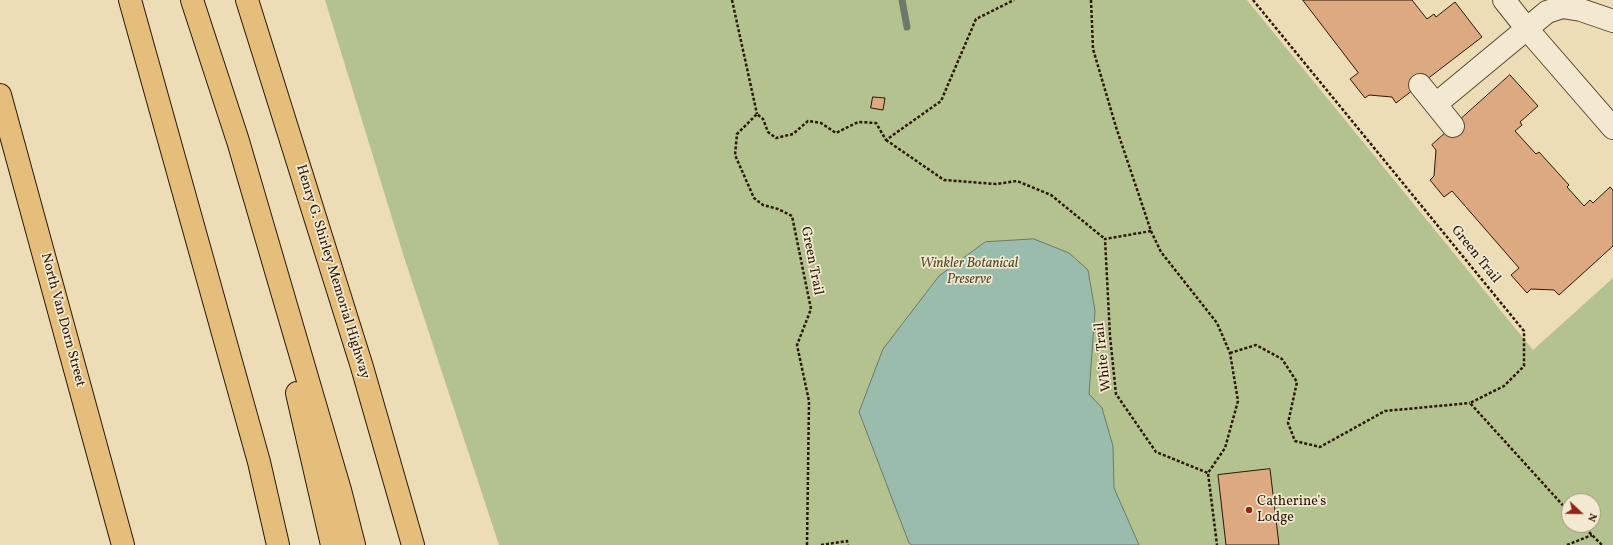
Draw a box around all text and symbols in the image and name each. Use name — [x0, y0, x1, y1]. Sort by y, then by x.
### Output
street label: Henry G. Shirley Memorial Highway — [291, 163, 373, 381]
street label: Green Trail — [1447, 223, 1503, 287]
street label: Green Trail — [796, 225, 826, 297]
street label: North Van Dorn Street — [36, 251, 88, 389]
park label: Winkler Botanical Preserve — [920, 256, 1018, 288]
street label: White Trail — [1092, 322, 1116, 392]
north arrow — [1561, 493, 1601, 533]
place label: Catherine's Lodge — [1257, 494, 1326, 526]
marker: Catherine's Lodge — [1244, 505, 1254, 515]
text: N — [1583, 511, 1600, 524]

